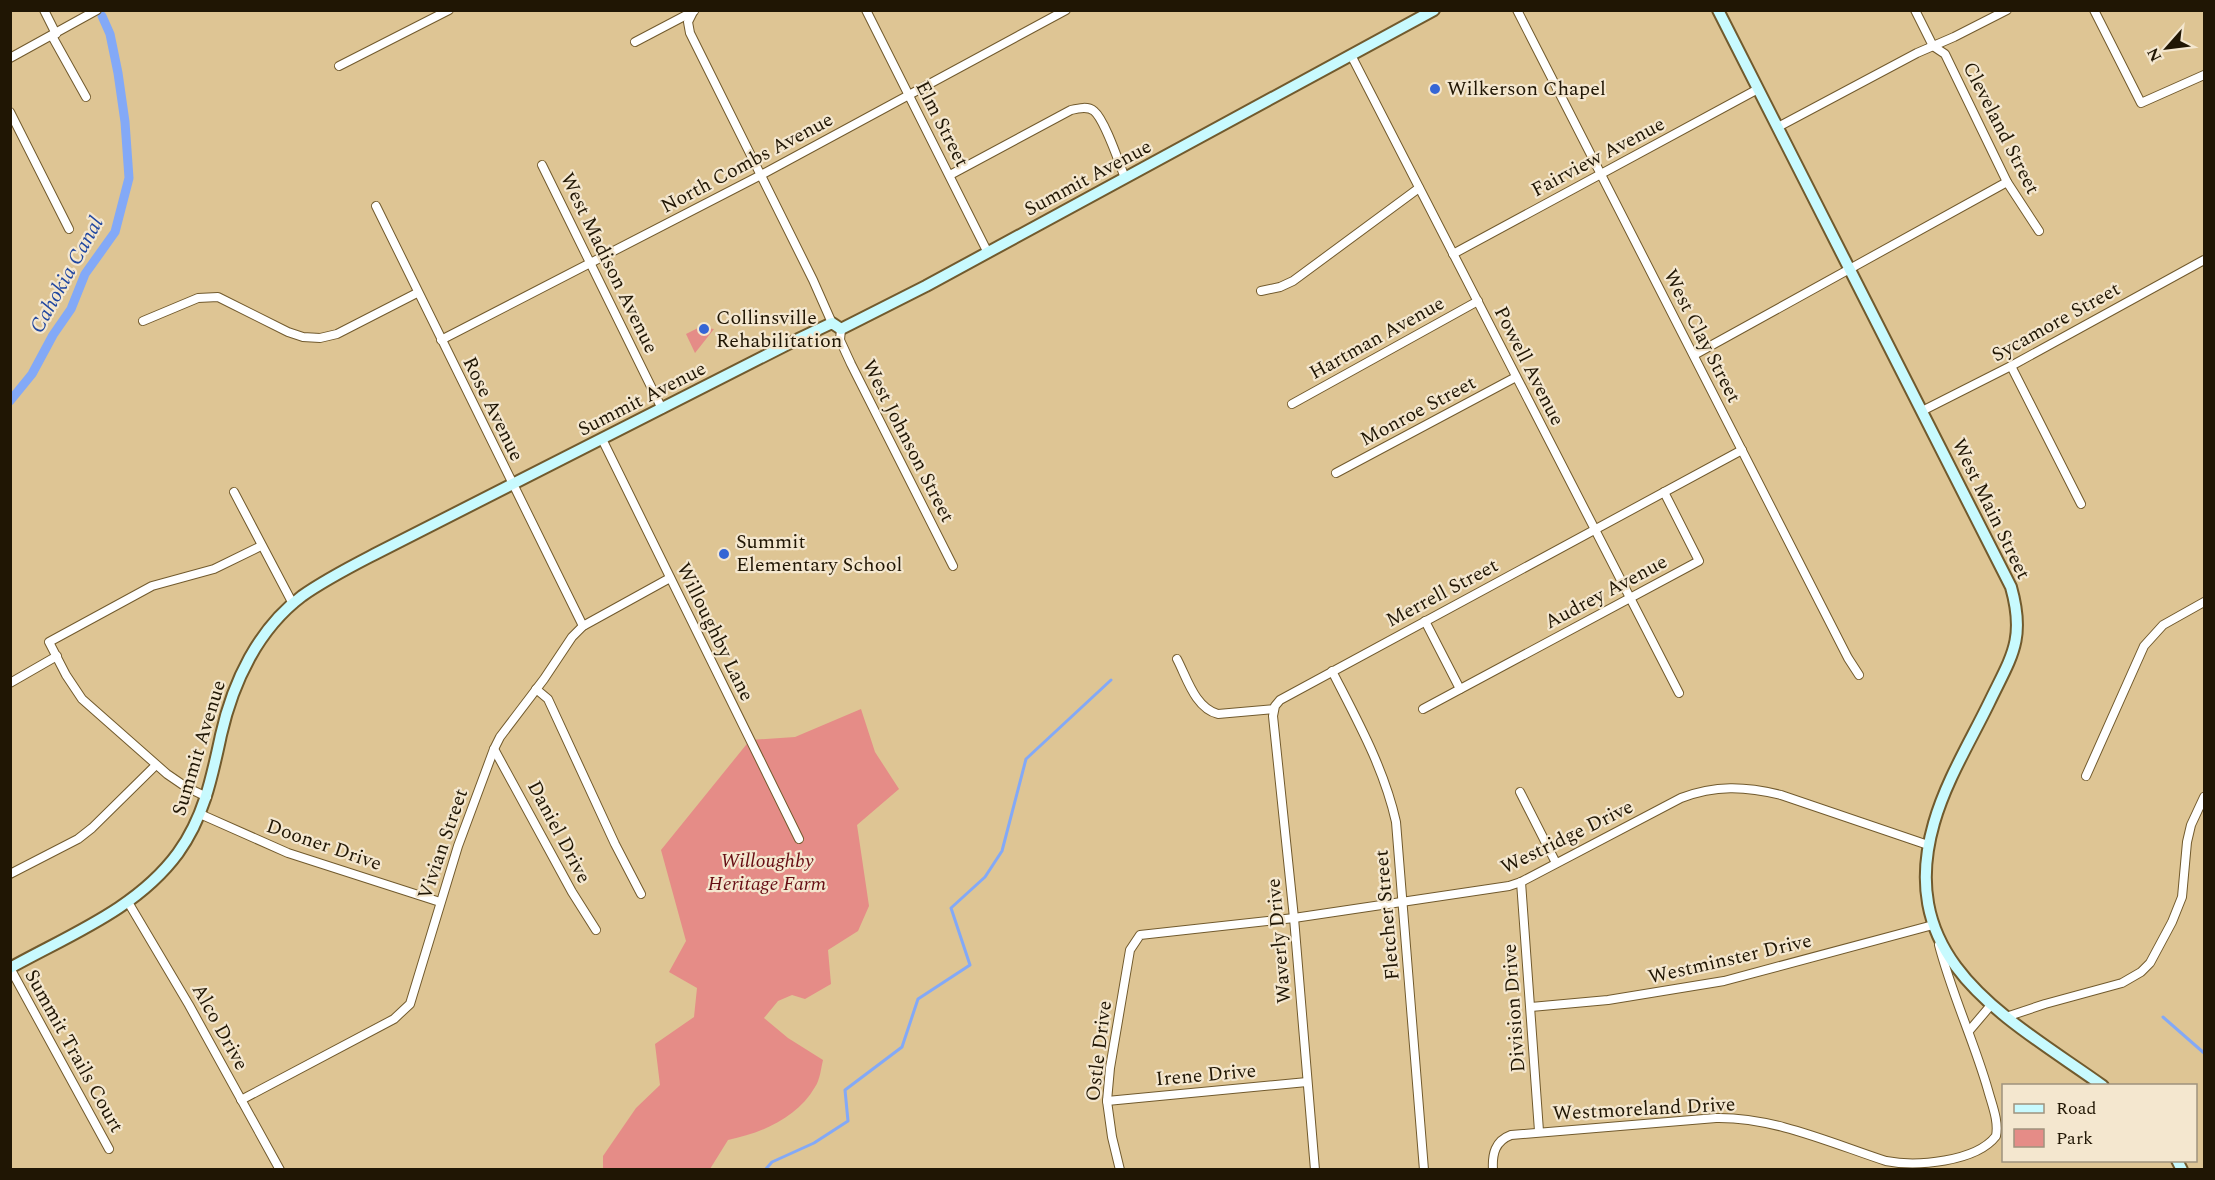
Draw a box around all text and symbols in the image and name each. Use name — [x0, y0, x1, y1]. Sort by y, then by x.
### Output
north arrow — [2137, 18, 2197, 78]
text: N — [2141, 43, 2168, 66]
street label: Cleveland Street — [1955, 56, 2047, 200]
place label: Wilkerson Chapel — [1447, 74, 1606, 104]
street label: Elm Street — [907, 75, 977, 173]
marker: Wilkerson Chapel — [1428, 82, 1442, 96]
street label: North Combs Avenue — [655, 105, 839, 221]
street label: Fairview Avenue — [1526, 109, 1670, 205]
street label: Summit Avenue — [1019, 132, 1157, 224]
street label: West Madison Avenue — [552, 167, 666, 359]
water label: Cahokia Canal — [22, 210, 113, 339]
street label: West Clay Street — [1655, 264, 1749, 408]
street label: Sycamore Street — [1986, 274, 2126, 370]
street label: Hartman Avenue — [1304, 288, 1450, 388]
street label: Powell Avenue — [1486, 301, 1572, 431]
place label: Collinsville Rehabilitation — [716, 303, 842, 356]
marker: Collinsville Rehabilitation — [697, 322, 711, 336]
street label: Rose Avenue — [455, 351, 531, 467]
street label: Summit Avenue — [573, 354, 711, 444]
street label: West Johnson Street — [854, 354, 962, 528]
street label: Monroe Street — [1355, 368, 1481, 454]
street label: West Main Street — [1944, 433, 2038, 585]
place label: Summit Elementary School — [736, 527, 902, 580]
marker: Summit Elementary School — [717, 547, 731, 561]
street label: Audrey Avenue — [1539, 547, 1673, 637]
street label: Merrell Street — [1380, 551, 1504, 635]
street label: Willoughby Lane — [668, 557, 762, 707]
street label: Summit Avenue — [164, 676, 234, 820]
street label: Daniel Drive — [519, 775, 599, 889]
street label: Vivian Street — [410, 784, 476, 904]
street label: Westridge Drive — [1496, 792, 1638, 882]
street label: Dooner Drive — [262, 811, 386, 879]
park label: Willoughby Heritage Farm — [708, 846, 827, 899]
street label: Fletcher Street — [1366, 849, 1408, 981]
street label: Waverly Drive — [1259, 877, 1299, 1005]
street label: Westminster Drive — [1645, 926, 1815, 992]
street label: Division Drive — [1495, 943, 1533, 1073]
street label: Summit Trails Court — [17, 964, 131, 1138]
street label: Alco Drive — [184, 978, 256, 1076]
street label: Ostle Drive — [1078, 999, 1120, 1103]
street label: Irene Drive — [1155, 1056, 1257, 1094]
legend — [2002, 1084, 2197, 1162]
street label: Westmoreland Drive — [1552, 1089, 1736, 1129]
text: Road — [2056, 1095, 2097, 1122]
text: Park — [2056, 1125, 2093, 1152]

